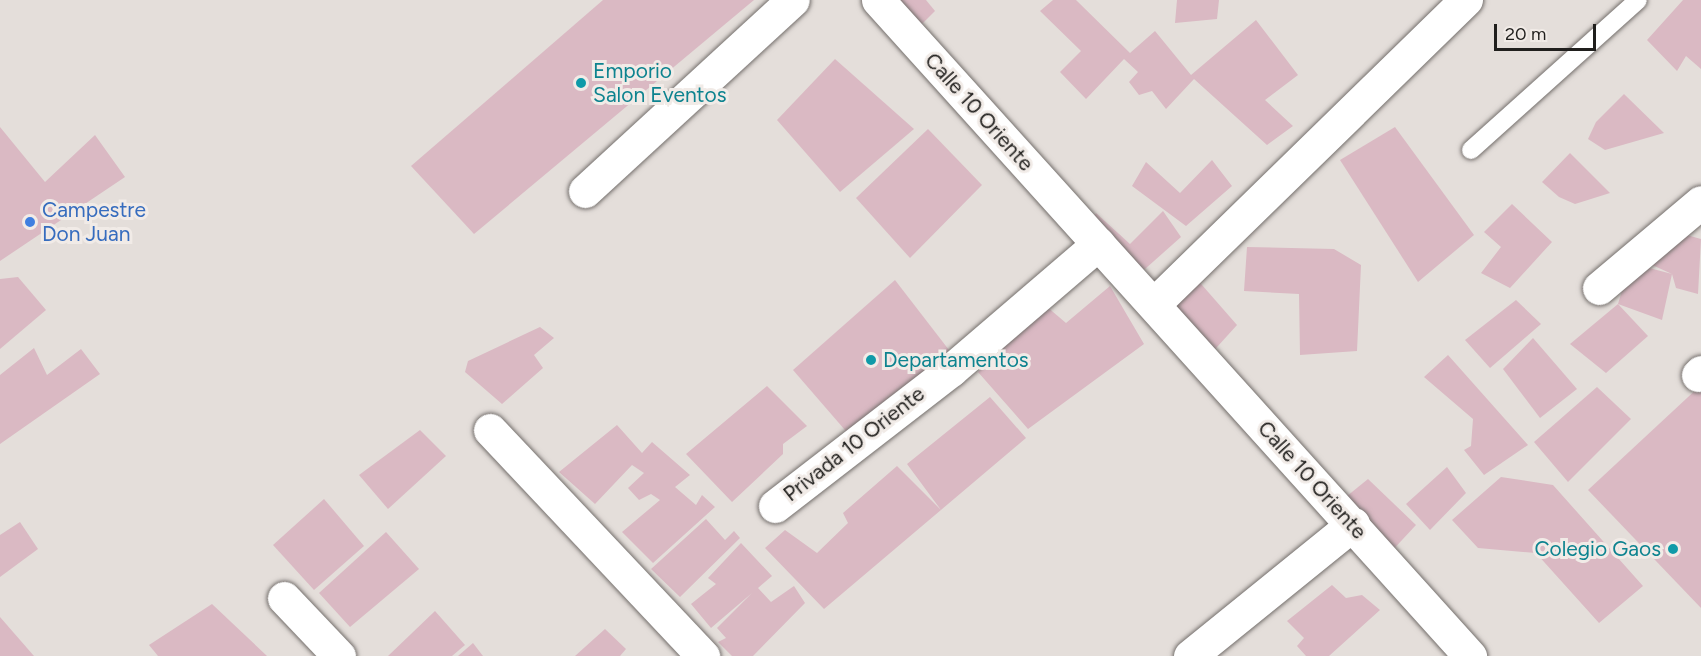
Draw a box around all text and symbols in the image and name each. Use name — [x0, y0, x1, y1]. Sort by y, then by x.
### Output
scale bar — [1497, 12, 1599, 50]
text: 20 m — [1505, 23, 1546, 45]
street label: Calle 10 Oriente — [919, 48, 1039, 176]
place label: Emporio Salon Eventos — [593, 58, 726, 108]
marker: Emporio Salon Eventos — [574, 76, 588, 90]
place label: Campestre Don Juan — [42, 197, 146, 247]
marker: Campestre Don Juan — [23, 215, 37, 229]
place label: Departamentos — [883, 347, 1029, 373]
marker: Departamentos — [864, 353, 878, 367]
street label: Privada 10 Oriente — [779, 381, 929, 507]
street label: Calle 10 Oriente — [1252, 416, 1372, 544]
place label: Colegio Gaos — [1534, 536, 1661, 562]
marker: Colegio Gaos — [1666, 542, 1680, 556]

